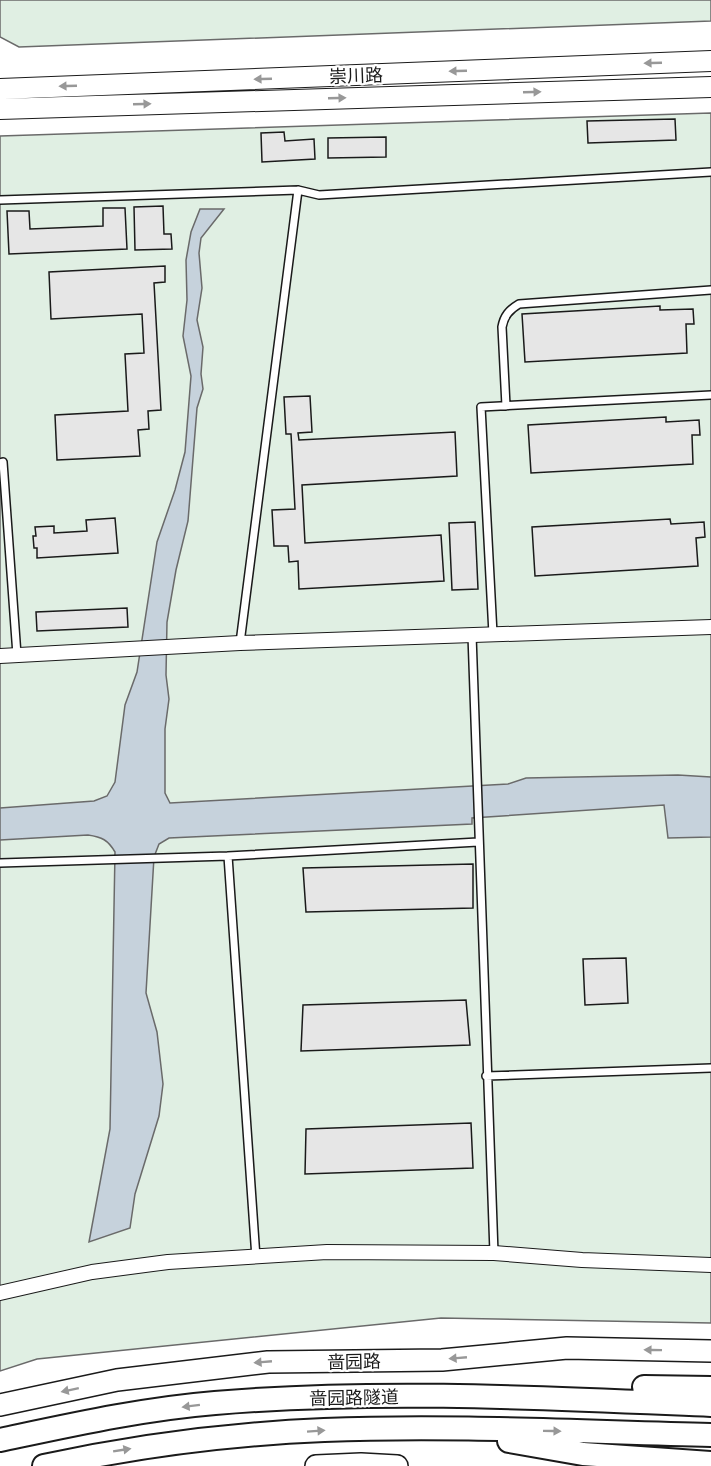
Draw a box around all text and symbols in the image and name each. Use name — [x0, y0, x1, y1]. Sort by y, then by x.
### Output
one-way arrow — [643, 59, 662, 68]
street label: 崇川路 — [329, 62, 383, 88]
one-way arrow — [448, 66, 467, 76]
one-way arrow — [253, 74, 272, 83]
one-way arrow — [59, 82, 78, 91]
one-way arrow — [523, 88, 542, 97]
one-way arrow — [328, 93, 347, 103]
one-way arrow — [133, 99, 152, 108]
one-way arrow — [643, 1345, 662, 1355]
street label: 啬园路 — [327, 1349, 381, 1373]
one-way arrow — [448, 1353, 467, 1363]
one-way arrow — [254, 1357, 273, 1367]
street label: 啬园路隧道 — [309, 1384, 399, 1410]
one-way arrow — [61, 1386, 80, 1395]
one-way arrow — [181, 1401, 200, 1411]
one-way arrow — [306, 1426, 325, 1435]
one-way arrow — [543, 1427, 562, 1436]
one-way arrow — [112, 1445, 131, 1454]

